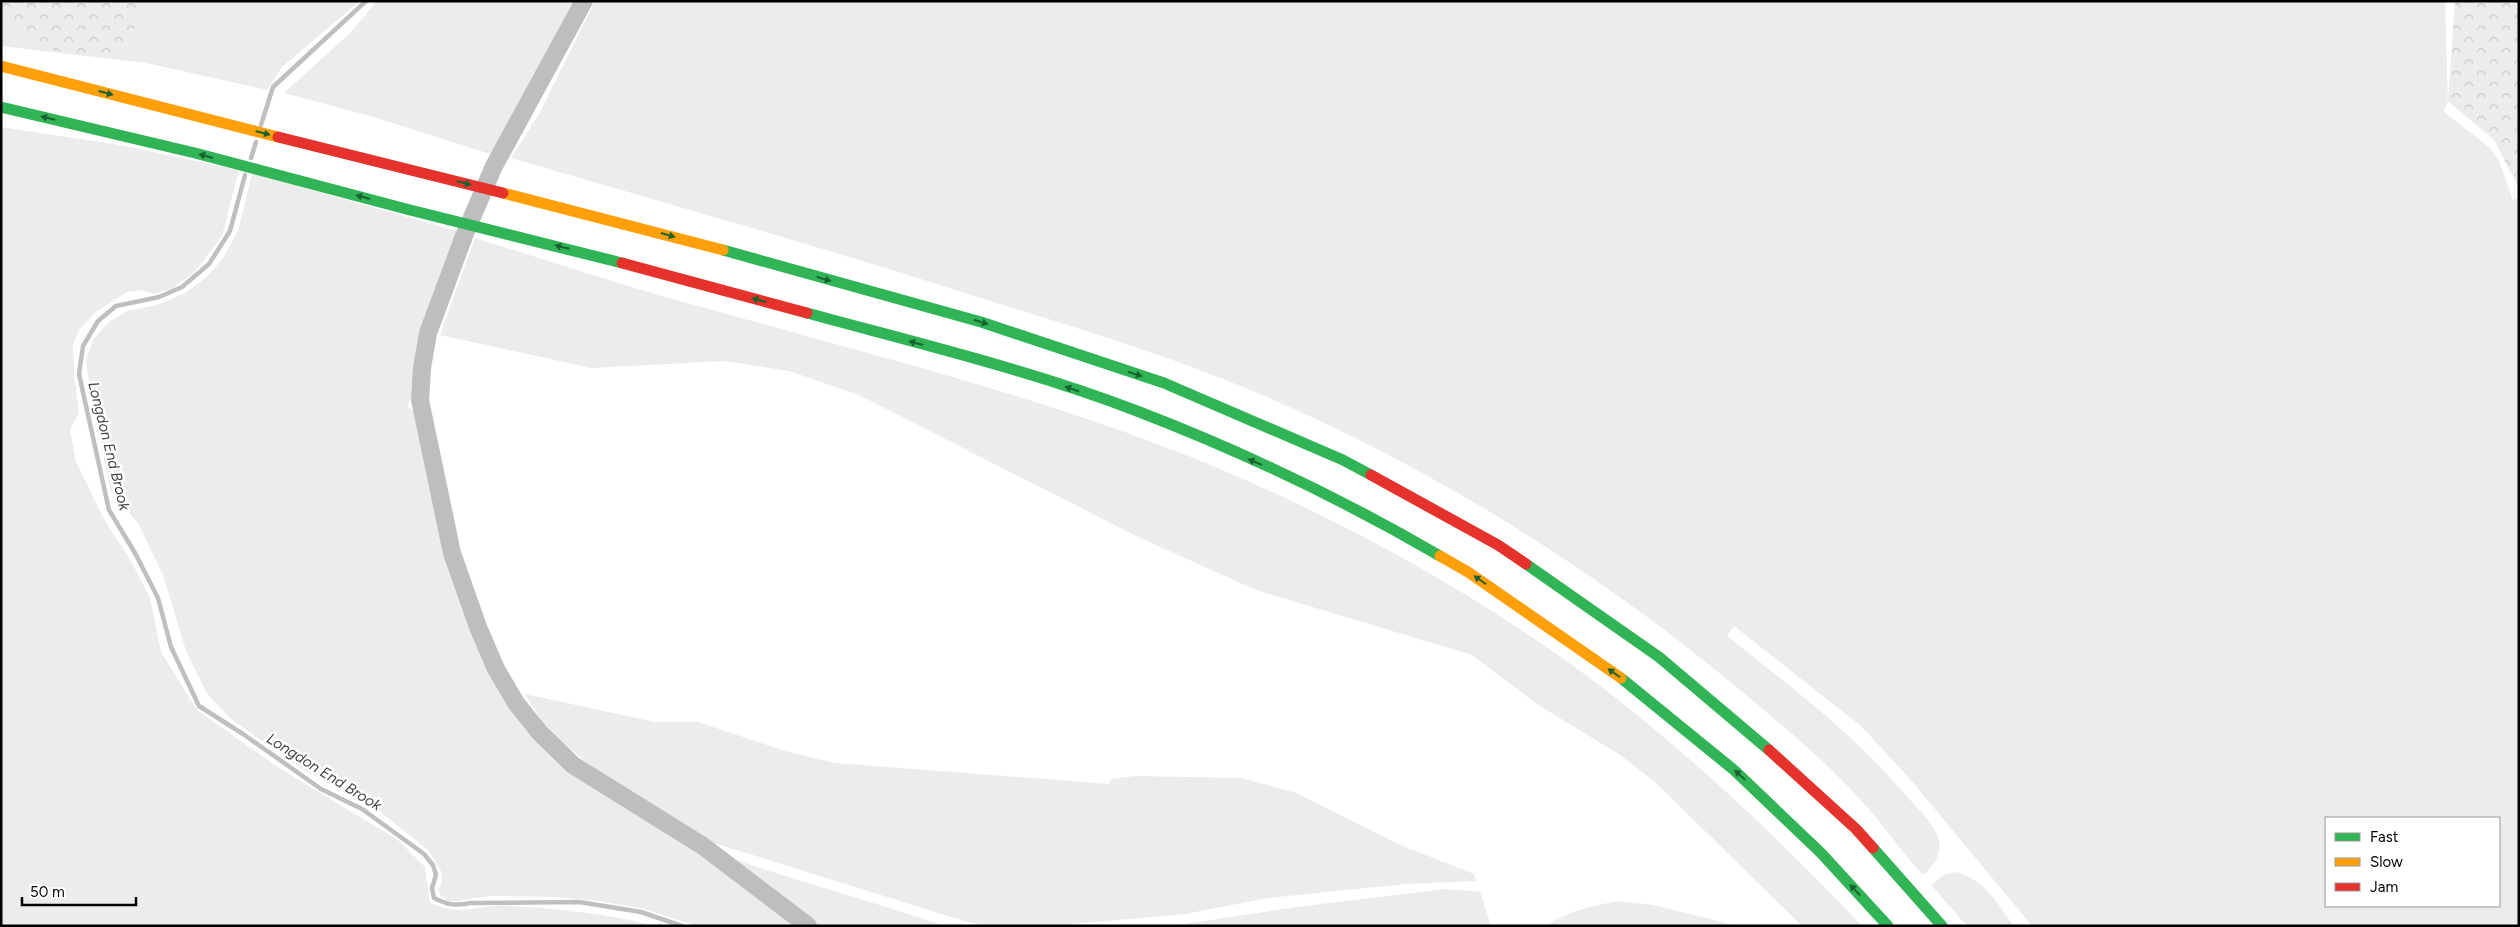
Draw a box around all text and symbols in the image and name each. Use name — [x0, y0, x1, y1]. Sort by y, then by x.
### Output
one-way arrow — [99, 89, 114, 97]
one-way arrow — [40, 114, 55, 122]
one-way arrow — [256, 130, 271, 138]
one-way arrow — [198, 152, 213, 160]
one-way arrow — [456, 179, 471, 187]
one-way arrow — [355, 193, 370, 201]
one-way arrow — [660, 231, 675, 239]
one-way arrow — [555, 243, 570, 251]
one-way arrow — [817, 275, 832, 283]
one-way arrow — [752, 295, 767, 303]
one-way arrow — [974, 319, 989, 327]
one-way arrow — [909, 338, 924, 346]
one-way arrow — [1128, 370, 1143, 378]
water label: Longdon End Brook — [84, 380, 134, 513]
one-way arrow — [1064, 384, 1079, 392]
one-way arrow — [1248, 457, 1262, 465]
one-way arrow — [1474, 575, 1487, 585]
one-way arrow — [1607, 668, 1621, 678]
water label: Longdon End Brook — [263, 729, 385, 815]
one-way arrow — [1734, 769, 1746, 781]
legend — [2325, 817, 2500, 907]
text: Fast — [2370, 828, 2399, 846]
text: Slow — [2370, 853, 2403, 871]
scale bar — [22, 874, 136, 906]
text: Jam — [2370, 878, 2398, 896]
text: 50 m — [30, 883, 65, 901]
one-way arrow — [1849, 884, 1861, 896]

